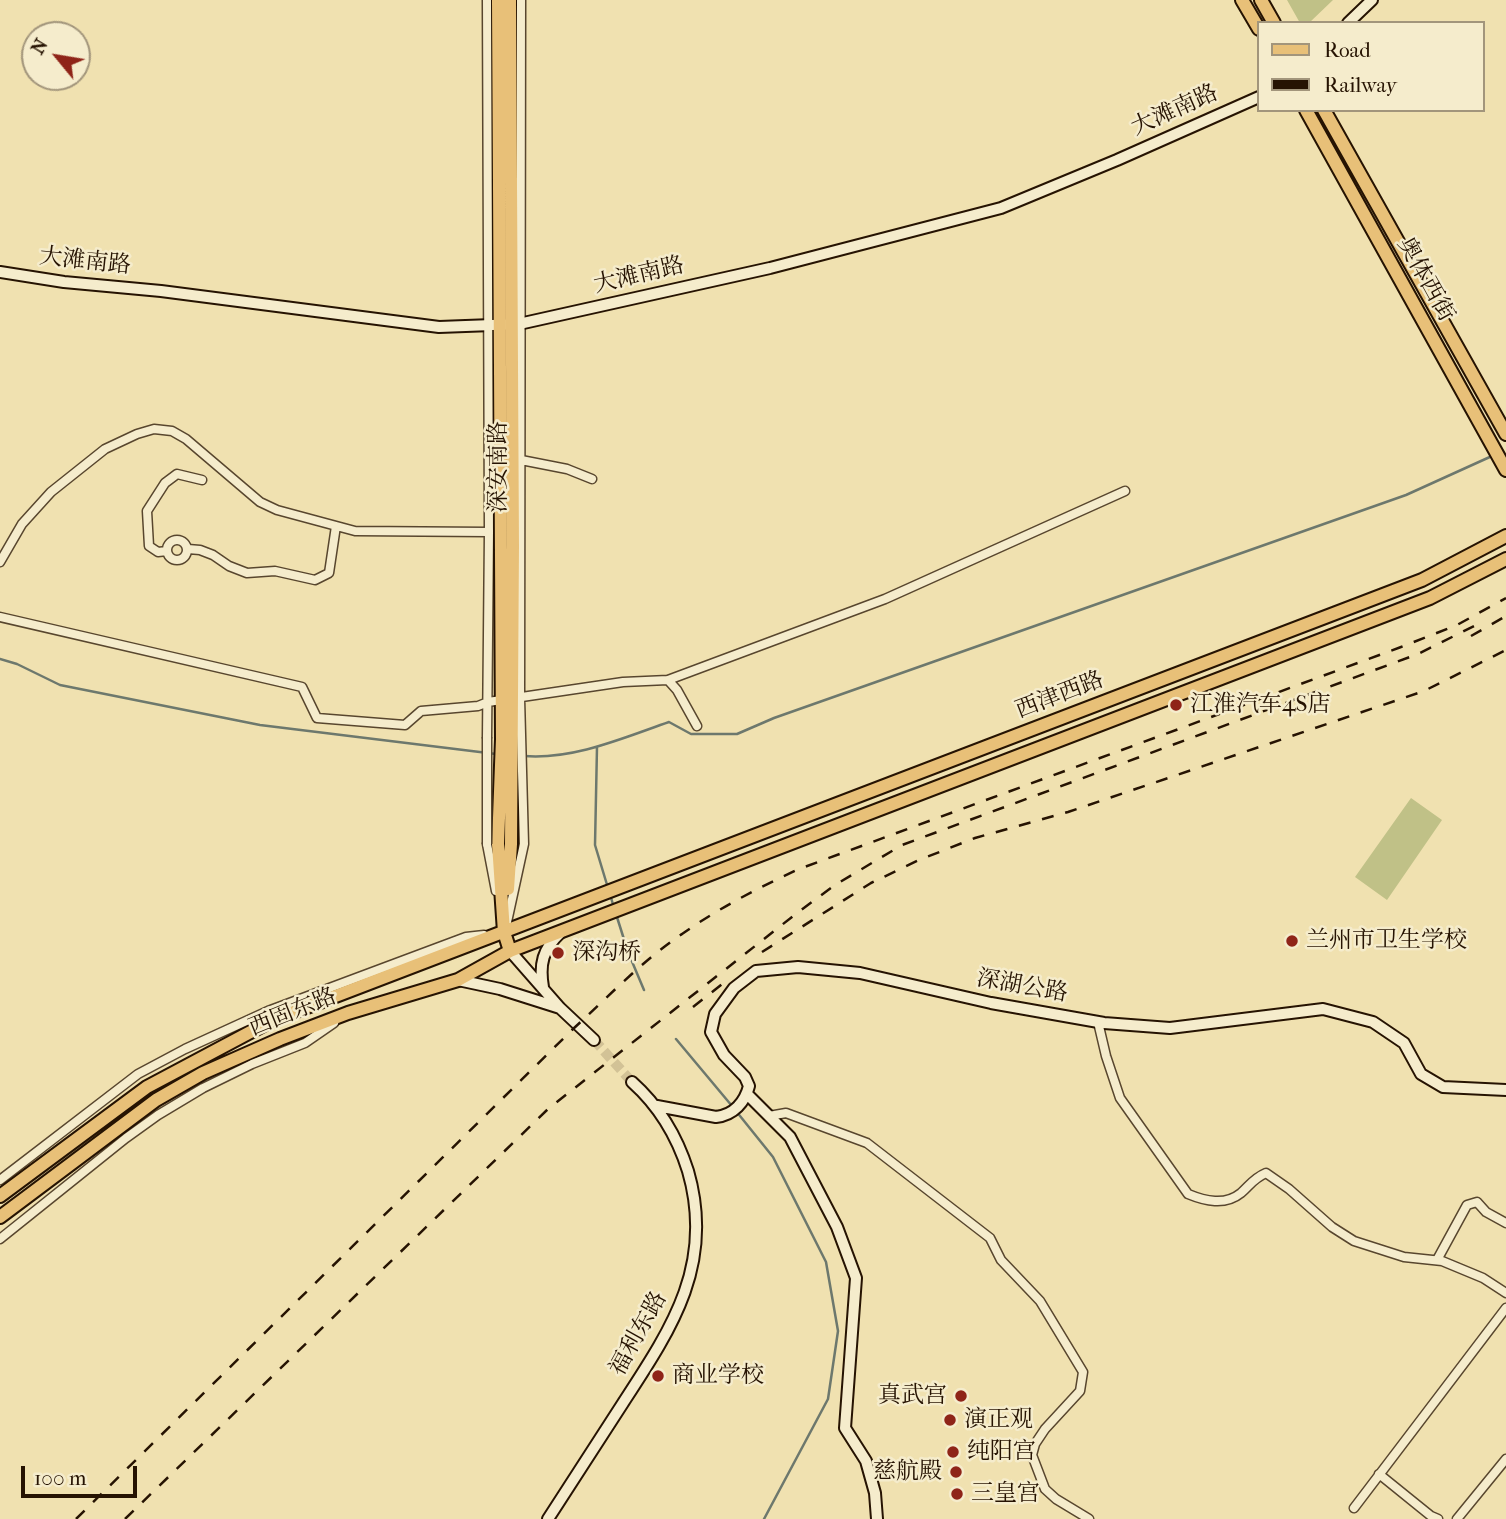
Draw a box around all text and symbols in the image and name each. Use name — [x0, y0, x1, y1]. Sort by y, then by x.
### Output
north arrow — [21, 21, 91, 91]
legend — [1258, 21, 1485, 112]
text: N — [26, 35, 53, 58]
text: Road — [1324, 38, 1371, 62]
text: Railway — [1324, 73, 1397, 97]
street label: 大滩南路 — [1127, 80, 1223, 142]
street label: 奥体西街 — [1391, 233, 1459, 327]
street label: 大滩南路 — [38, 243, 132, 281]
street label: 大滩南路 — [591, 252, 687, 300]
street label: 深安南路 — [485, 421, 513, 513]
street label: 西津西路 — [1012, 667, 1108, 725]
place label: 江淮汽车4S店 — [1190, 691, 1330, 719]
marker: 江淮汽车4S店 — [1168, 697, 1184, 713]
place label: 兰州市卫生学校 — [1306, 927, 1467, 955]
marker: 兰州市卫生学校 — [1284, 933, 1300, 949]
place label: 深沟桥 — [572, 939, 641, 967]
marker: 深沟桥 — [550, 945, 566, 961]
street label: 深湖公路 — [974, 965, 1070, 1009]
street label: 西固东路 — [245, 983, 341, 1043]
street label: 福利东路 — [605, 1287, 673, 1381]
place label: 商业学校 — [672, 1362, 764, 1390]
marker: 商业学校 — [650, 1368, 666, 1384]
place label: 真武宫 — [878, 1382, 947, 1410]
marker: 真武宫 — [953, 1388, 969, 1404]
place label: 演正观 — [964, 1406, 1033, 1434]
marker: 演正观 — [942, 1412, 958, 1428]
place label: 纯阳宫 — [967, 1438, 1036, 1466]
marker: 纯阳宫 — [945, 1444, 961, 1460]
scale bar — [24, 1452, 140, 1496]
place label: 慈航殿 — [873, 1458, 942, 1486]
marker: 慈航殿 — [948, 1464, 964, 1480]
text: 100 m — [34, 1466, 87, 1490]
place label: 三皇宫 — [971, 1480, 1040, 1508]
marker: 三皇宫 — [949, 1486, 965, 1502]

